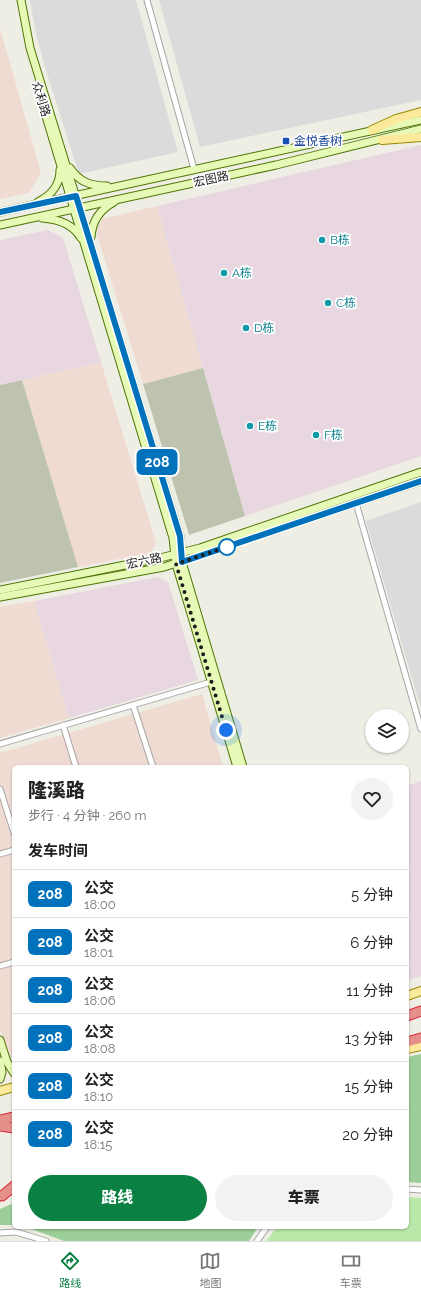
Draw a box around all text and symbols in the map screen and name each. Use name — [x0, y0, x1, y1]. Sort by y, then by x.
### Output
street label: 众利路 — [29, 80, 53, 118]
place label: 金悦香树 — [294, 134, 342, 148]
marker: 金悦香树 — [281, 136, 291, 146]
street label: 宏图路 — [192, 168, 230, 190]
place label: B栋 — [330, 233, 350, 247]
marker: B栋 — [317, 235, 327, 245]
place label: A栋 — [232, 266, 252, 280]
marker: A栋 — [219, 268, 229, 278]
place label: C栋 — [336, 296, 356, 310]
marker: C栋 — [323, 298, 333, 308]
place label: D栋 — [254, 321, 275, 335]
marker: D栋 — [241, 323, 251, 333]
place label: E栋 — [258, 419, 277, 433]
marker: E栋 — [245, 421, 255, 431]
place label: F栋 — [324, 428, 343, 442]
marker: F栋 — [311, 430, 321, 440]
line badge: 208 — [134, 449, 180, 475]
text: 208 — [145, 454, 169, 470]
unlabelled marker — [218, 538, 236, 556]
street label: 宏六路 — [125, 550, 163, 572]
map controls — [365, 709, 409, 753]
button: layers — [365, 709, 409, 753]
your location — [216, 720, 236, 740]
button: heart — [351, 778, 393, 820]
text: 隆溪路 — [28, 779, 85, 801]
text: 步行 · 4 分钟 · 260 m — [28, 808, 146, 823]
text: 发车时间 — [28, 842, 88, 860]
text: 公交 — [84, 879, 114, 897]
text: 208 — [38, 886, 62, 902]
text: 5 分钟 — [351, 886, 393, 904]
text: 18:00 — [84, 897, 116, 912]
text: 公交 — [84, 927, 114, 945]
text: 208 — [38, 934, 62, 950]
text: 6 分钟 — [350, 934, 393, 952]
text: 18:01 — [84, 945, 113, 960]
text: 公交 — [84, 975, 114, 993]
text: 208 — [38, 982, 62, 998]
text: 11 分钟 — [346, 982, 393, 1000]
text: 18:06 — [84, 993, 116, 1008]
text: 公交 — [84, 1023, 114, 1041]
text: 208 — [38, 1030, 62, 1046]
text: 13 分钟 — [345, 1030, 393, 1048]
text: 18:08 — [84, 1041, 115, 1056]
text: 公交 — [84, 1071, 114, 1089]
text: 208 — [38, 1078, 62, 1094]
text: 15 分钟 — [345, 1078, 393, 1096]
text: 18:10 — [84, 1089, 113, 1104]
text: 公交 — [84, 1119, 114, 1137]
text: 208 — [38, 1126, 62, 1142]
text: 20 分钟 — [342, 1126, 393, 1144]
text: 18:15 — [84, 1137, 112, 1152]
button: 路线 — [28, 1175, 207, 1221]
button: 车票 — [215, 1175, 393, 1221]
tab: 路线 — [59, 1250, 81, 1290]
tab: 地图 — [199, 1250, 221, 1290]
tab: 车票 — [340, 1250, 362, 1290]

